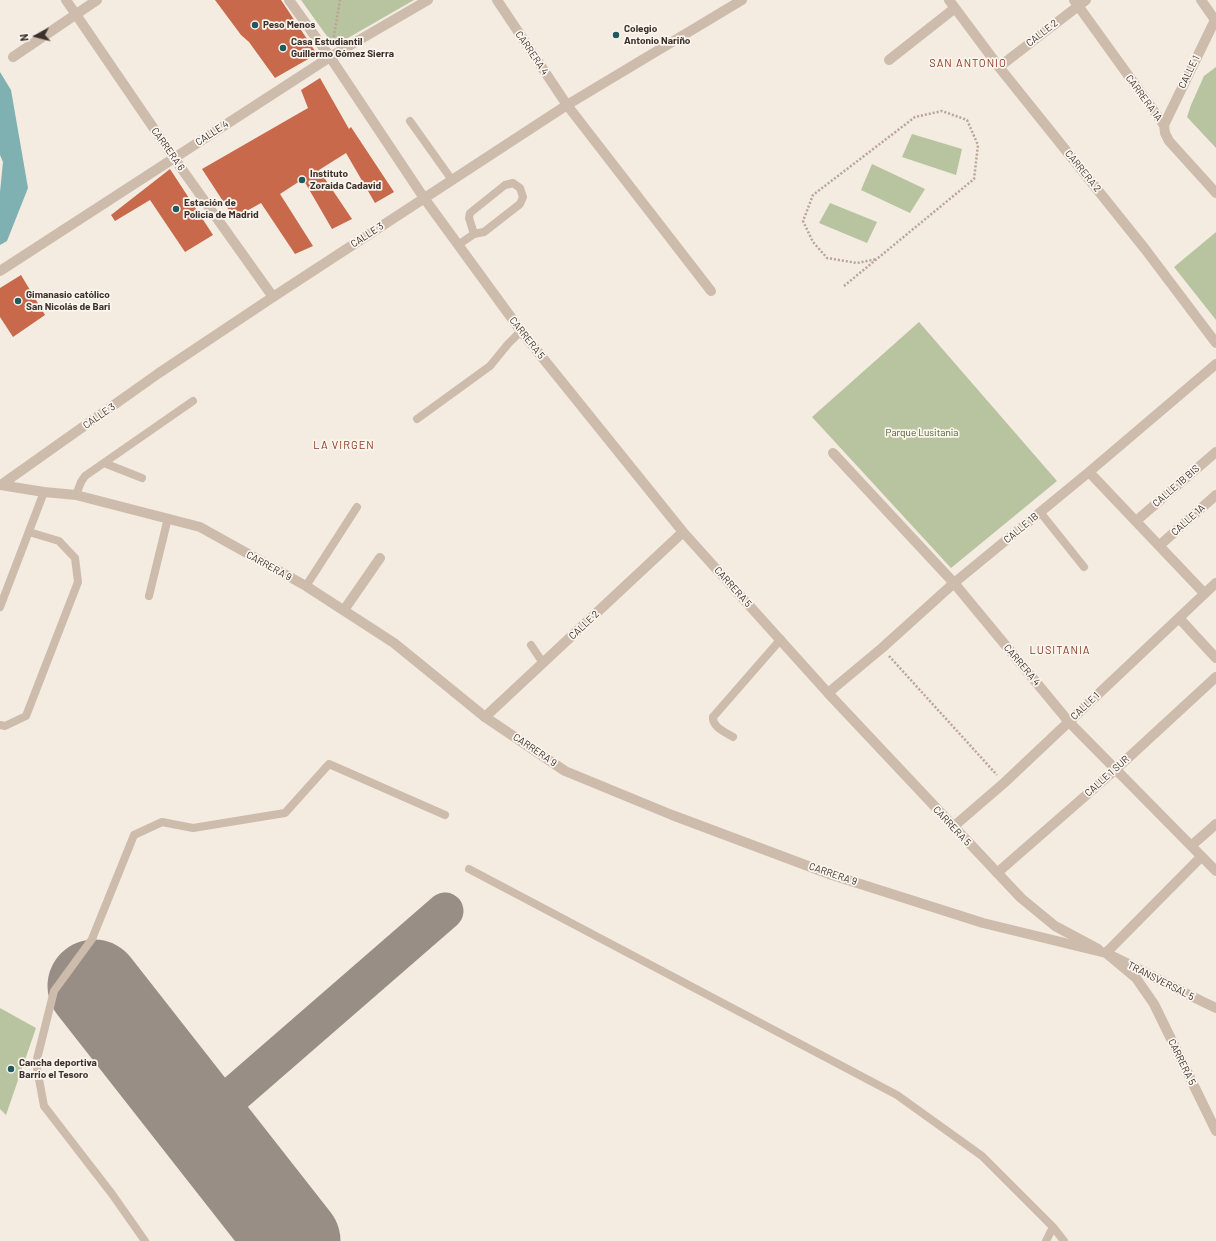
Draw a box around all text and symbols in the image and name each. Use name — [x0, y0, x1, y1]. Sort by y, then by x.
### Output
north arrow — [16, 16, 56, 56]
street label: CALLE 2 — [1024, 17, 1060, 49]
place label: Peso Menos — [263, 19, 315, 31]
marker: Peso Menos — [250, 20, 260, 30]
place label: Colegio Antonio Nariño — [624, 23, 690, 46]
street label: CARRERA 4 — [513, 29, 551, 77]
marker: Colegio Antonio Nariño — [611, 30, 621, 40]
text: N — [17, 33, 30, 42]
place label: Casa Estudiantil Guillermo Gómez Sierra — [291, 36, 394, 60]
marker: Casa Estudiantil Guillermo Gómez Sierra — [278, 43, 288, 53]
street label: CALLE 1 — [1176, 54, 1202, 90]
district label: SAN ANTONIO — [929, 56, 1007, 70]
street label: CARRERA 1A — [1123, 72, 1165, 124]
street label: CALLE 4 — [193, 118, 231, 148]
street label: CARRERA 6 — [149, 125, 187, 173]
street label: CARRERA 2 — [1062, 148, 1104, 194]
place label: Instituto Zoraida Cadavid — [310, 168, 381, 192]
marker: Instituto Zoraida Cadavid — [297, 175, 307, 185]
place label: Estación de Policia de Madrid — [184, 197, 259, 220]
marker: Estación de Policia de Madrid — [171, 204, 181, 214]
street label: CALLE 3 — [348, 220, 386, 250]
place label: Gimanasio católico San Nicolás de Bari — [26, 289, 110, 312]
marker: Gimanasio católico San Nicolás de Bari — [13, 296, 23, 306]
street label: CARRERA 5 — [507, 315, 547, 361]
street label: CALLE 3 — [81, 401, 117, 431]
park label: Parque Lusitania — [886, 427, 958, 439]
district label: LA VIRGEN — [313, 438, 375, 452]
street label: CALLE 1B BIS — [1150, 462, 1202, 510]
street label: CALLE 1A — [1169, 502, 1207, 538]
street label: CALLE 1B — [1001, 510, 1041, 546]
street label: CARRERA 9 — [244, 549, 294, 583]
street label: CARRERA 5 — [712, 564, 754, 610]
street label: CALLE 2 — [566, 608, 602, 642]
street label: CARRERA 4 — [1001, 642, 1043, 688]
district label: LUSITANIA — [1030, 643, 1090, 657]
street label: CALLE 1 — [1068, 690, 1102, 722]
street label: CARRERA 9 — [511, 731, 559, 769]
street label: CALLE 1 SUR — [1082, 753, 1132, 799]
street label: CARRERA 5 — [931, 804, 973, 848]
street label: CARRERA 9 — [807, 860, 859, 888]
street label: TRANSVERSAL 5 — [1126, 959, 1196, 1003]
street label: CARRERA 5 — [1166, 1037, 1198, 1087]
place label: Cancha deportiva Barrio el Tesoro — [19, 1057, 97, 1080]
marker: Cancha deportiva Barrio el Tesoro — [6, 1064, 16, 1074]

